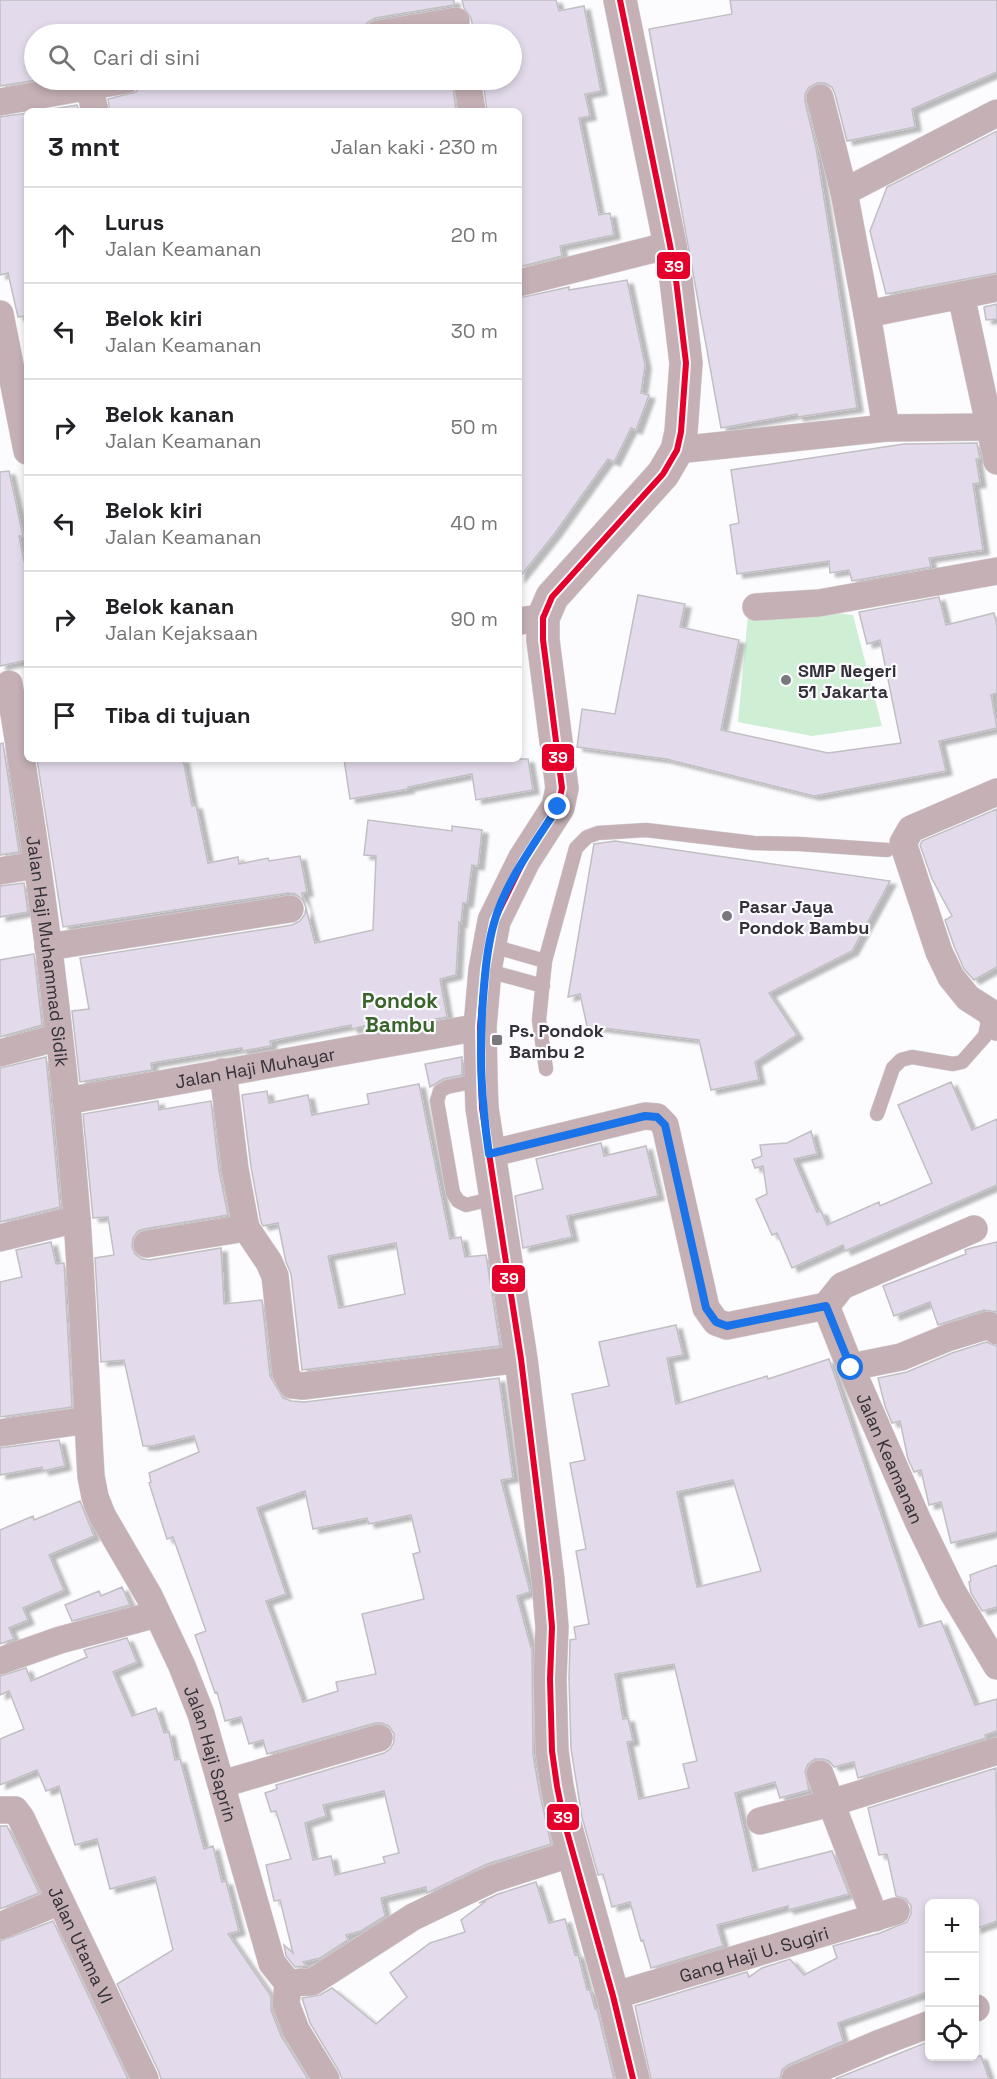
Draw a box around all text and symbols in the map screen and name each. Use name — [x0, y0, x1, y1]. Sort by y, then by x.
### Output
search box — [24, 24, 522, 90]
icon: search — [45, 41, 78, 74]
text: Cari di sini — [93, 43, 200, 71]
text: 3 mnt — [48, 130, 120, 164]
text: Jalan kaki · 230 m — [330, 134, 498, 160]
text: Lurus — [105, 208, 164, 236]
icon: ahead — [48, 219, 81, 252]
text: 20 m — [451, 222, 498, 248]
text: Jalan Keamanan — [105, 236, 262, 262]
line badge: 39 — [656, 251, 691, 280]
text: 39 — [664, 256, 684, 277]
text: Belok kiri — [105, 304, 202, 332]
icon: left — [48, 315, 81, 348]
text: 30 m — [451, 318, 498, 344]
text: Jalan Keamanan — [105, 332, 262, 358]
text: Belok kanan — [105, 400, 234, 428]
icon: right — [48, 411, 81, 444]
text: 50 m — [451, 414, 498, 440]
text: Jalan Keamanan — [105, 428, 262, 454]
text: Belok kiri — [105, 496, 202, 524]
icon: left — [48, 507, 81, 540]
text: 40 m — [450, 510, 498, 536]
text: Jalan Keamanan — [105, 524, 262, 550]
text: Belok kanan — [105, 592, 234, 620]
icon: right — [48, 603, 81, 636]
text: 90 m — [451, 606, 498, 632]
text: Jalan Kejaksaan — [105, 620, 258, 646]
place label: SMP Negeri 51 Jakarta — [798, 659, 896, 703]
marker: SMP Negeri 51 Jakarta — [779, 673, 793, 687]
icon: arrive — [48, 699, 81, 732]
text: Tiba di tujuan — [105, 701, 251, 729]
line badge: 39 — [541, 743, 575, 772]
text: 39 — [548, 747, 568, 768]
route end — [544, 793, 570, 819]
street label: Jalan Haji Muhammad Sidik — [22, 834, 74, 1068]
place label: Pasar Jaya Pondok Bambu — [739, 895, 869, 939]
marker: Pasar Jaya Pondok Bambu — [720, 909, 734, 923]
district label: Pondok Bambu — [362, 987, 438, 1038]
place label: Ps. Pondok Bambu 2 — [509, 1019, 604, 1063]
marker: Ps. Pondok Bambu 2 — [490, 1033, 504, 1047]
street label: Jalan Haji Muhayar — [173, 1042, 337, 1093]
line badge: 39 — [491, 1264, 526, 1293]
text: 39 — [499, 1268, 519, 1289]
route start — [837, 1354, 863, 1380]
street label: Jalan Keamanan — [852, 1389, 929, 1527]
street label: Jalan Haji Saprin — [179, 1682, 243, 1825]
line badge: 39 — [546, 1803, 580, 1831]
text: 39 — [553, 1807, 573, 1828]
street label: Jalan Utama VI — [43, 1882, 119, 2007]
map controls — [925, 1899, 979, 2061]
button: + — [925, 1899, 979, 1953]
street label: Gang Haji U. Sugiri — [676, 1920, 831, 1987]
button: − — [925, 1953, 979, 2007]
button: locate — [925, 2007, 979, 2061]

